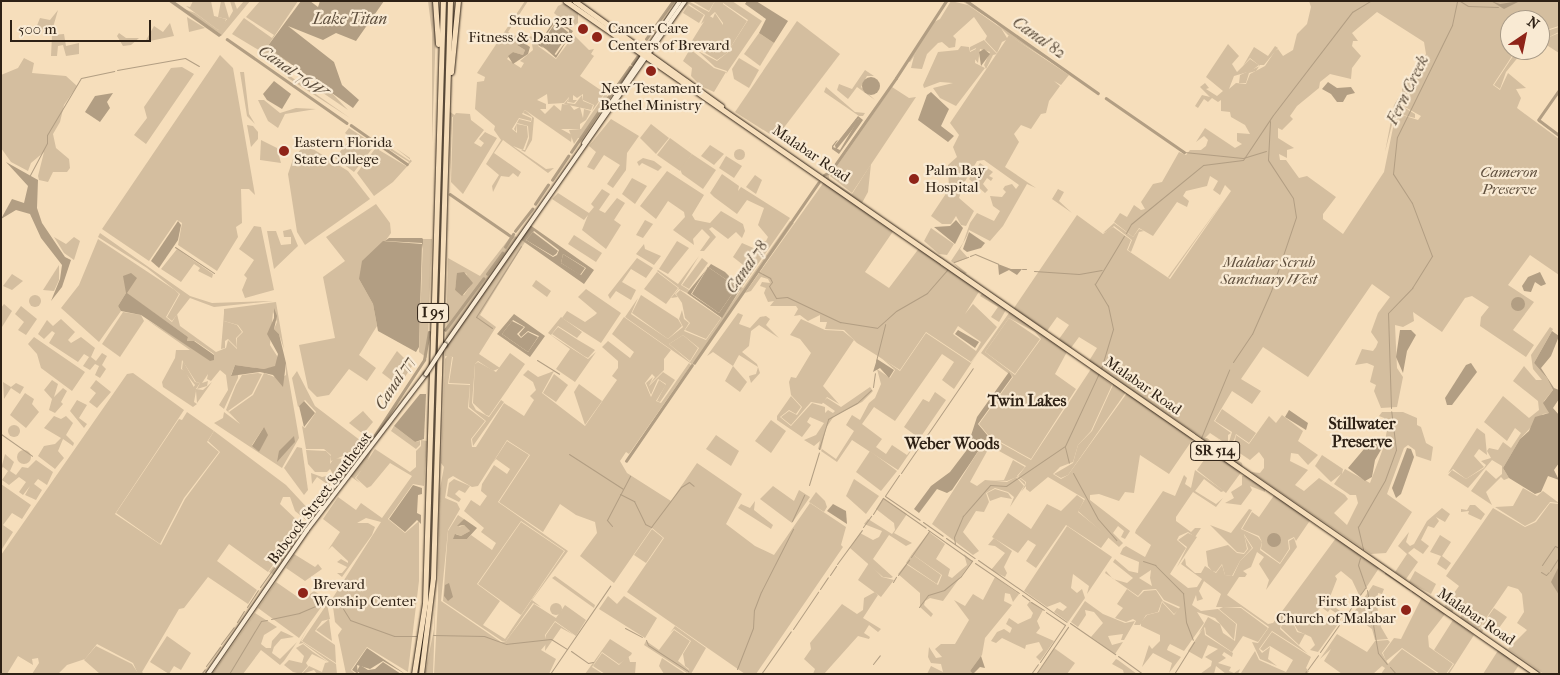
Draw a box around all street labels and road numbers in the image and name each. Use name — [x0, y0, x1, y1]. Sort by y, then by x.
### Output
street label: Malabar Road — [769, 122, 853, 186]
road number: I 95 — [417, 302, 449, 324]
street label: Malabar Road — [1101, 353, 1185, 419]
street label: Babcock Street Southeast — [264, 428, 376, 568]
road number: SR 514 — [1190, 440, 1240, 462]
street label: Malabar Road — [1434, 585, 1518, 649]

